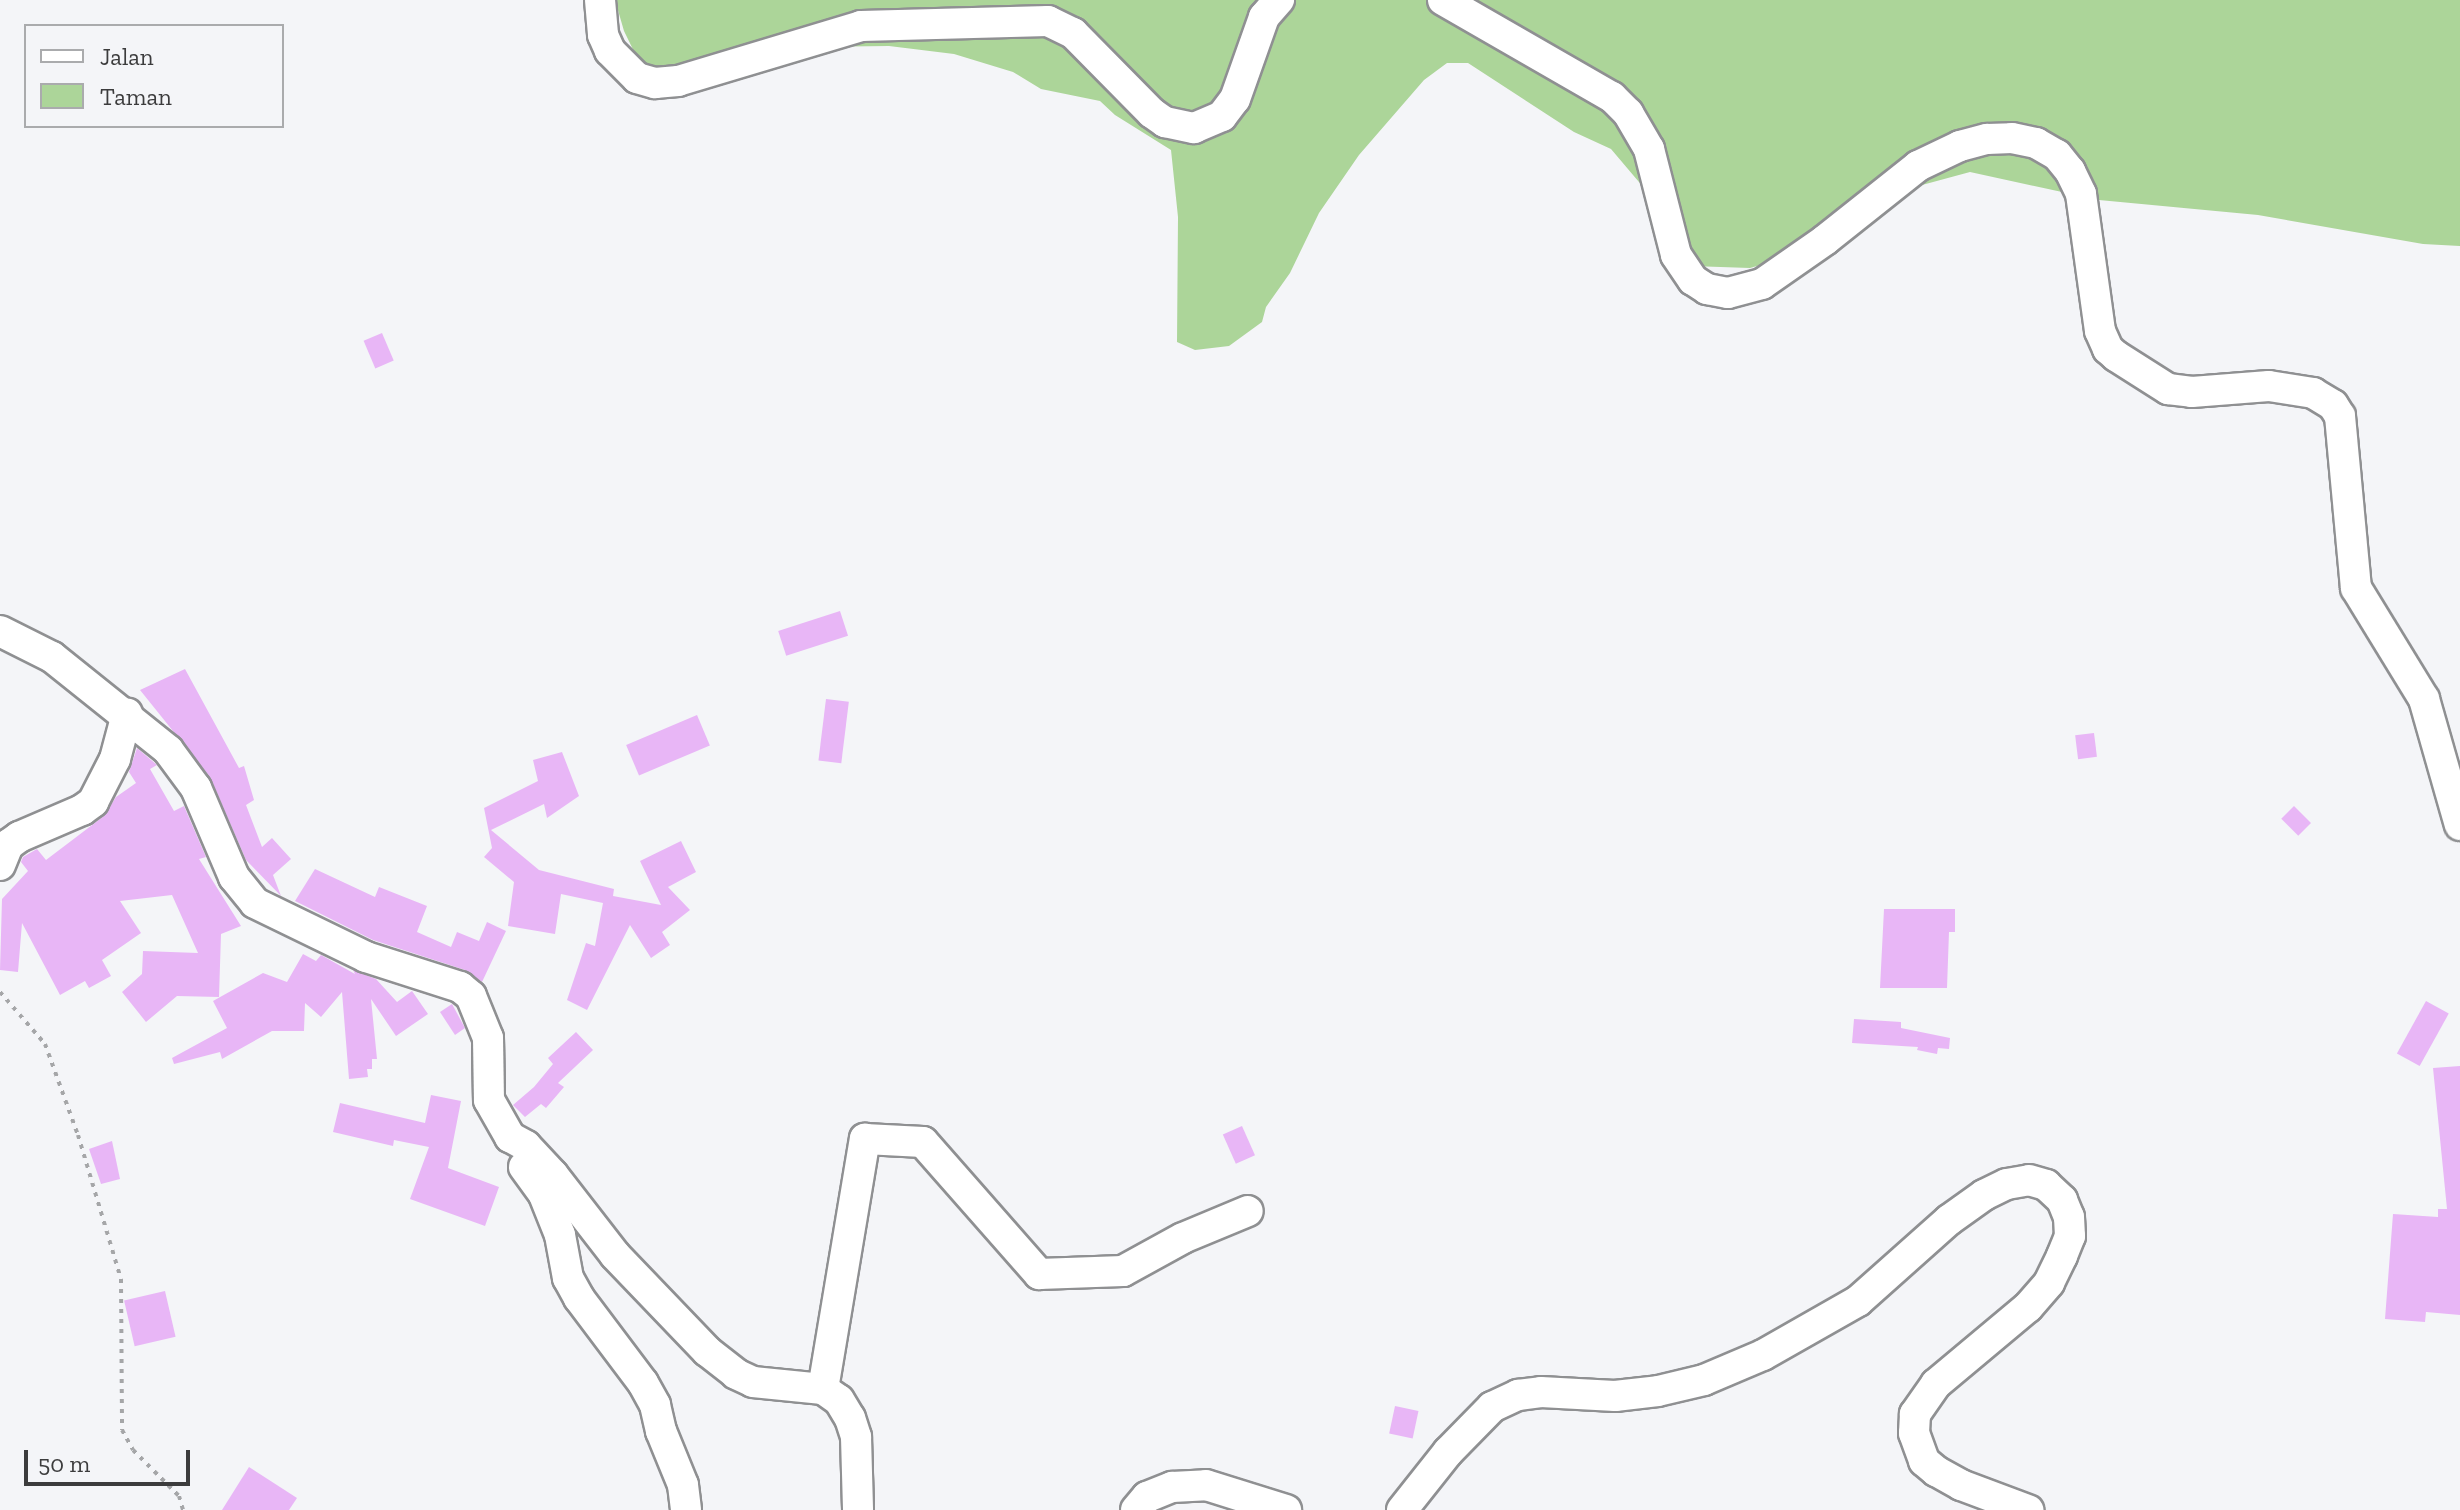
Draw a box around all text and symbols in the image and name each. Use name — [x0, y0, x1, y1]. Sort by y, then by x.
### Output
legend — [24, 24, 284, 128]
text: Jalan — [100, 42, 154, 71]
text: Taman — [100, 82, 172, 111]
scale bar — [28, 1434, 194, 1484]
text: 50 m — [38, 1449, 90, 1478]

